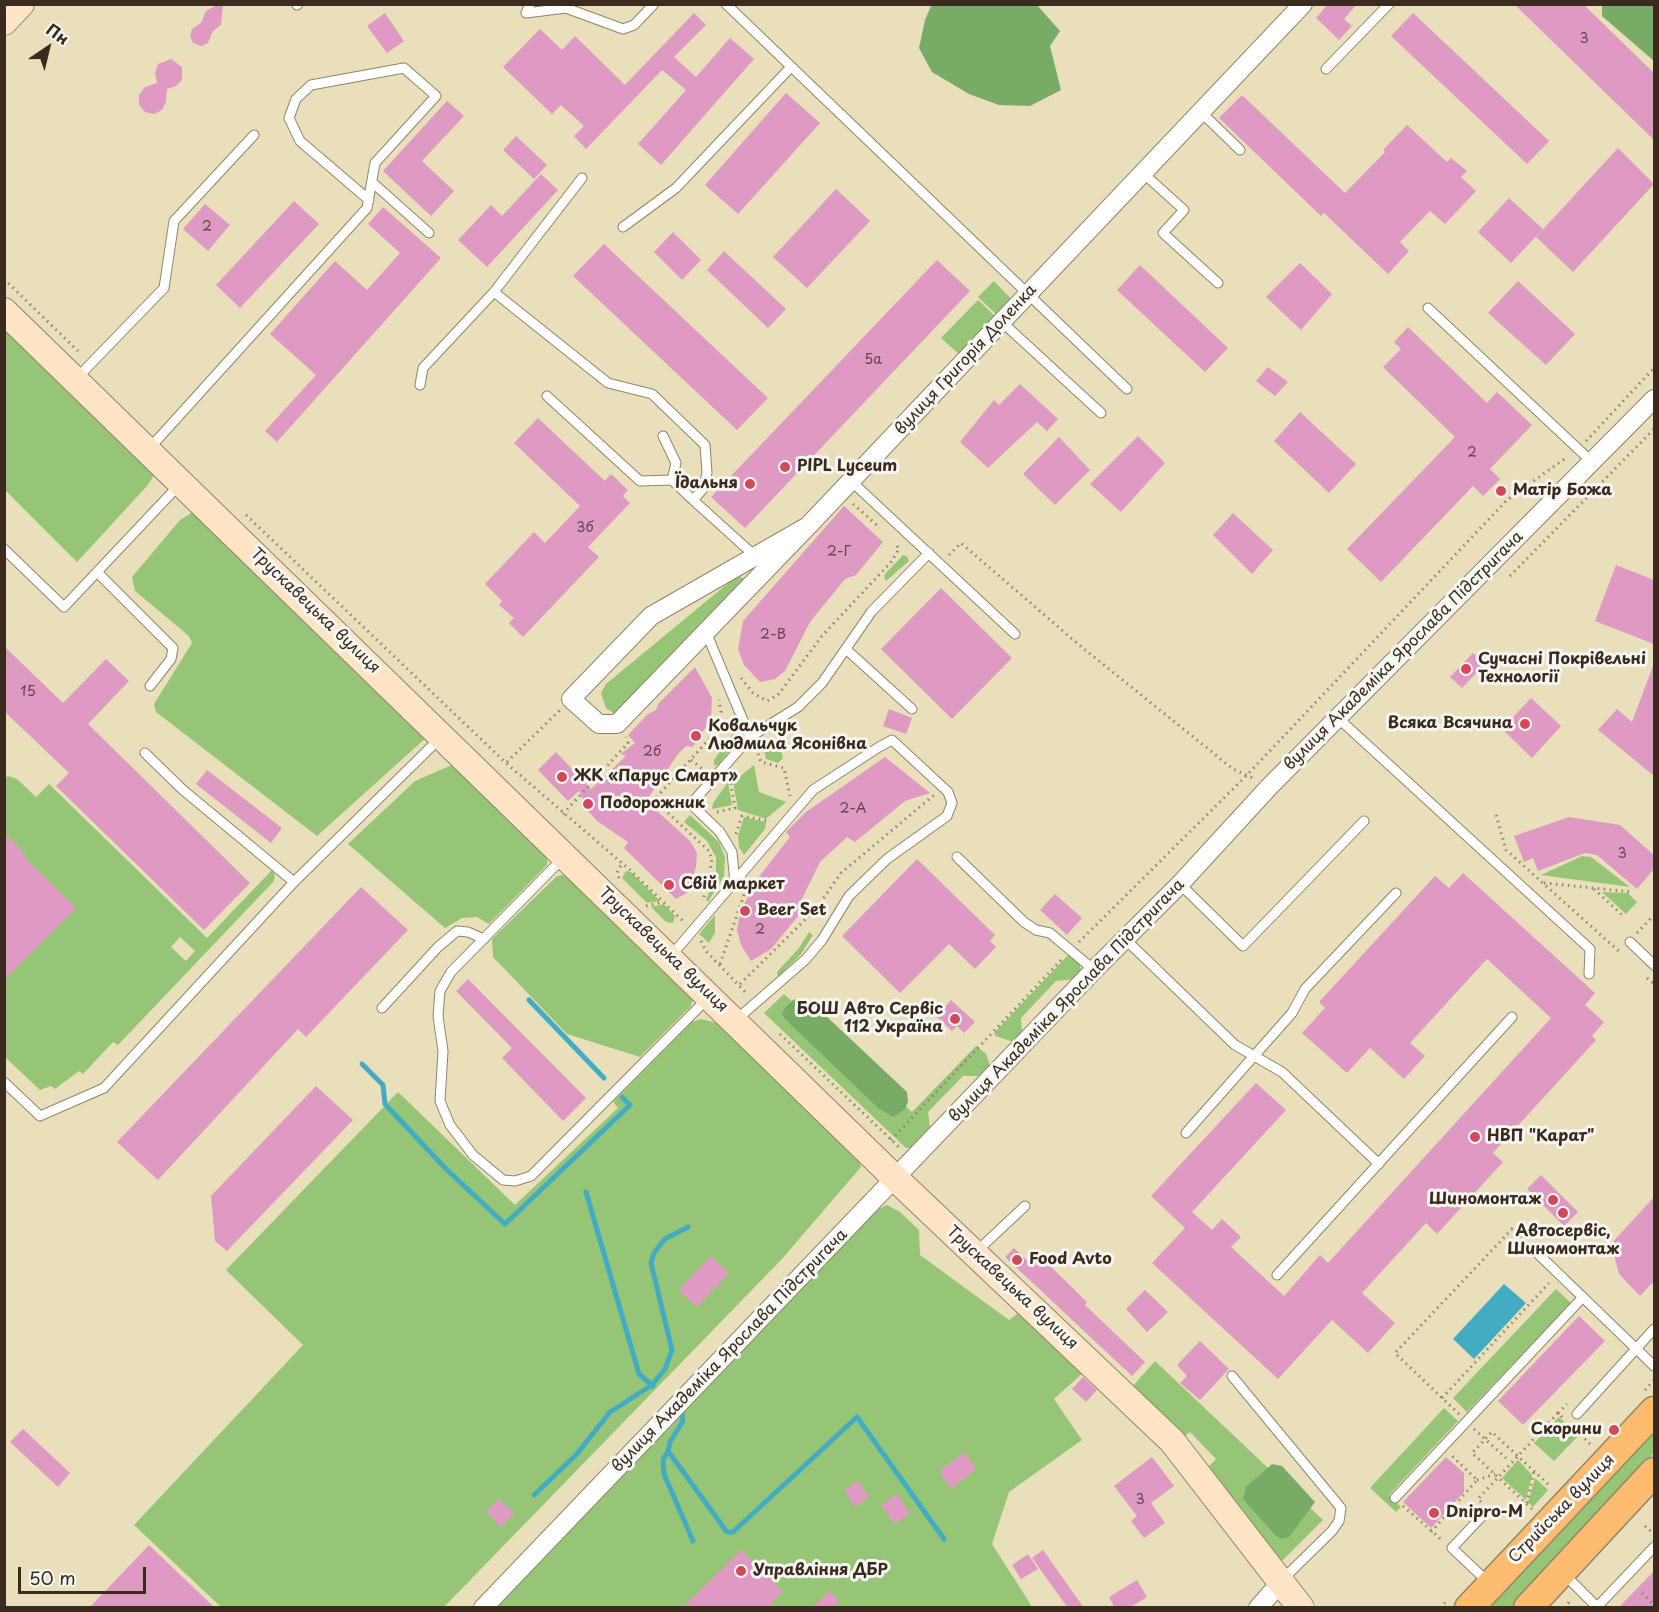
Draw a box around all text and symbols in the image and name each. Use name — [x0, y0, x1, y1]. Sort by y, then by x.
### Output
text: Пн — [42, 17, 75, 50]
north arrow — [18, 18, 78, 78]
house number: 3 — [1579, 31, 1589, 47]
house number: 2 — [202, 219, 212, 235]
street label: вулиця Григорія Доленка — [891, 281, 1041, 439]
house number: 5а — [864, 352, 882, 368]
house number: 2 — [1467, 445, 1477, 461]
place label: PIPL Lyceum — [797, 457, 897, 477]
marker: PIPL Lyceum — [778, 460, 792, 474]
place label: Їдальня — [675, 474, 738, 494]
marker: Їдальня — [743, 477, 757, 491]
place label: Матір Божа — [1513, 481, 1612, 501]
marker: Матір Божа — [1494, 484, 1508, 498]
house number: 3б — [576, 520, 594, 536]
street label: вулиця Академіка Ярослава Підстригача — [1280, 527, 1528, 775]
street label: Трускавецька вулиця — [246, 544, 384, 678]
house number: 2-Г — [827, 544, 851, 560]
house number: 2-В — [760, 627, 786, 643]
place label: Сучасні Покрівельні Технології — [1478, 650, 1646, 688]
marker: Сучасні Покрівельні Технології — [1459, 662, 1473, 676]
house number: 15 — [20, 684, 36, 700]
place label: Всяка Всячина — [1388, 714, 1513, 734]
place label: Ковальчук Людмила Ясонівна — [708, 717, 867, 755]
marker: Всяка Всячина — [1518, 717, 1532, 731]
marker: Ковальчук Людмила Ясонівна — [689, 729, 703, 743]
house number: 2б — [643, 744, 661, 760]
place label: ЖК «Парус Смарт» — [574, 767, 738, 787]
marker: ЖК «Парус Смарт» — [555, 770, 569, 784]
place label: Подорожник — [600, 794, 705, 814]
marker: Подорожник — [581, 797, 595, 811]
house number: 2-А — [839, 801, 867, 817]
house number: 3 — [1617, 846, 1627, 862]
place label: Свiй маркет — [681, 875, 785, 895]
street label: вулиця Академіка Ярослава Підстригача — [945, 875, 1189, 1127]
marker: Свiй маркет — [662, 878, 676, 892]
street label: Трускавецька вулиця — [594, 883, 732, 1017]
place label: Beer Set — [757, 901, 826, 921]
marker: Beer Set — [738, 904, 752, 918]
house number: 2 — [755, 922, 765, 938]
place label: БОШ Авто Сервіс 112 Україна — [797, 1000, 943, 1038]
marker: БОШ Авто Сервіс 112 Україна — [948, 1012, 962, 1026]
place label: НВП "Карат" — [1487, 1127, 1594, 1147]
marker: НВП "Карат" — [1468, 1130, 1482, 1144]
place label: Шиномонтаж — [1429, 1190, 1541, 1210]
marker: Шиномонтаж — [1546, 1193, 1560, 1207]
marker: Автосервіс, Шиномонтаж — [1556, 1206, 1570, 1220]
street label: Трускавецька вулиця — [942, 1222, 1082, 1354]
place label: Автосервіс, Шиномонтаж — [1507, 1222, 1619, 1260]
street label: вулиця Академіка Ярослава Підстригача — [608, 1225, 852, 1477]
place label: Food Avto — [1029, 1250, 1112, 1270]
marker: Food Avto — [1010, 1253, 1024, 1267]
place label: Скорини — [1531, 1420, 1602, 1440]
marker: Скорини — [1607, 1423, 1621, 1437]
street label: Стрийська вулиця — [1505, 1451, 1619, 1567]
house number: 3 — [1135, 1492, 1145, 1508]
place label: Dnipro-M — [1446, 1503, 1523, 1523]
marker: Dnipro-M — [1427, 1506, 1441, 1520]
scale bar — [21, 1555, 148, 1593]
place label: Управління ДБР — [753, 1561, 888, 1581]
text: 50 m — [29, 1564, 76, 1591]
marker: Управління ДБР — [734, 1564, 748, 1578]

